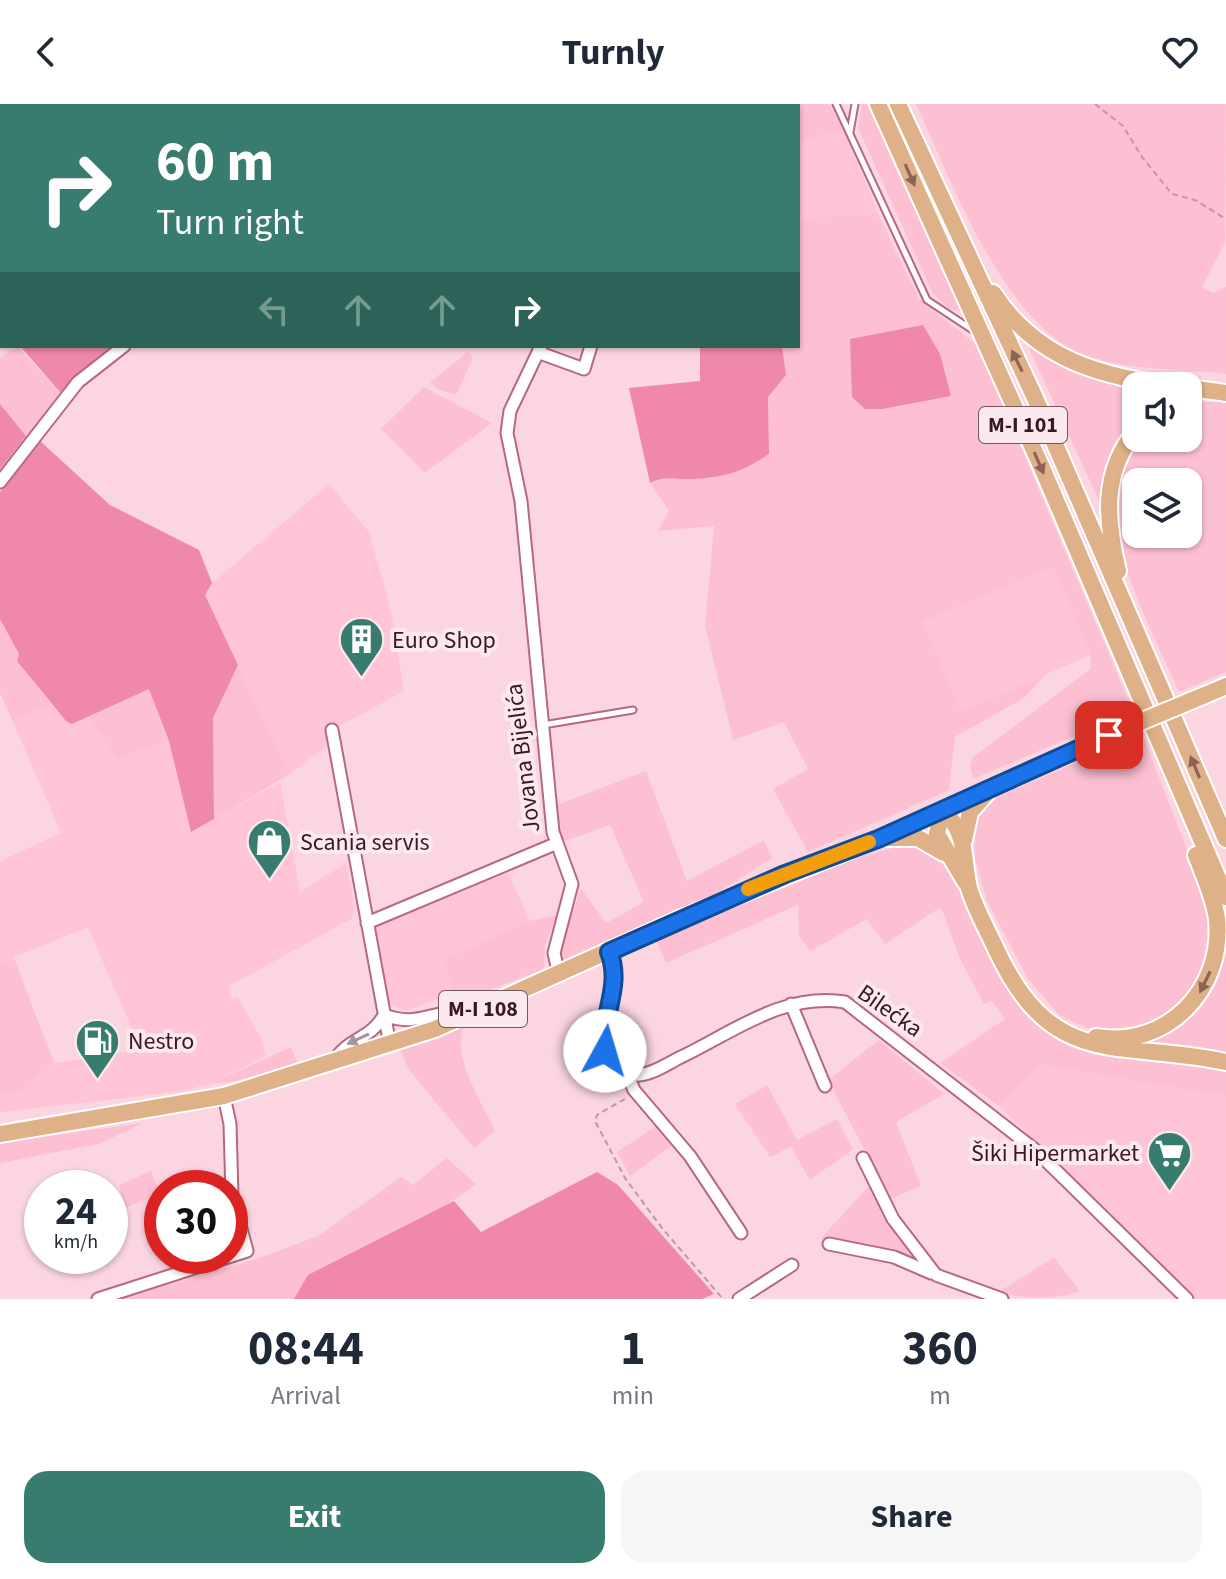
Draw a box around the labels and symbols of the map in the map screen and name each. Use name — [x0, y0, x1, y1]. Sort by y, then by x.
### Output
one-way arrow — [903, 163, 917, 187]
one-way arrow — [1011, 350, 1024, 373]
road number: M-I 101 — [979, 407, 1067, 443]
one-way arrow — [1033, 452, 1046, 475]
building icon: Euro Shop — [337, 616, 385, 679]
place label: Euro Shop — [392, 623, 496, 658]
street label: Jovana Bijelića — [496, 681, 550, 835]
pin — [1075, 701, 1143, 769]
one-way arrow — [1188, 755, 1202, 779]
shop icon: Scania servis — [245, 818, 293, 881]
place label: Scania servis — [300, 825, 430, 860]
one-way arrow — [1198, 970, 1212, 993]
street label: Bilećka — [850, 976, 930, 1046]
road number: M-I 108 — [439, 991, 527, 1027]
position arrow — [563, 1009, 647, 1093]
fuel station icon: Nestro — [73, 1017, 121, 1080]
place label: Nestro — [128, 1024, 194, 1059]
one-way arrow — [346, 1032, 370, 1046]
supermarket icon: Šiki Hipermarket — [1146, 1129, 1194, 1192]
place label: Šiki Hipermarket — [971, 1136, 1139, 1171]
speed limit sign: 30 — [144, 1170, 248, 1274]

